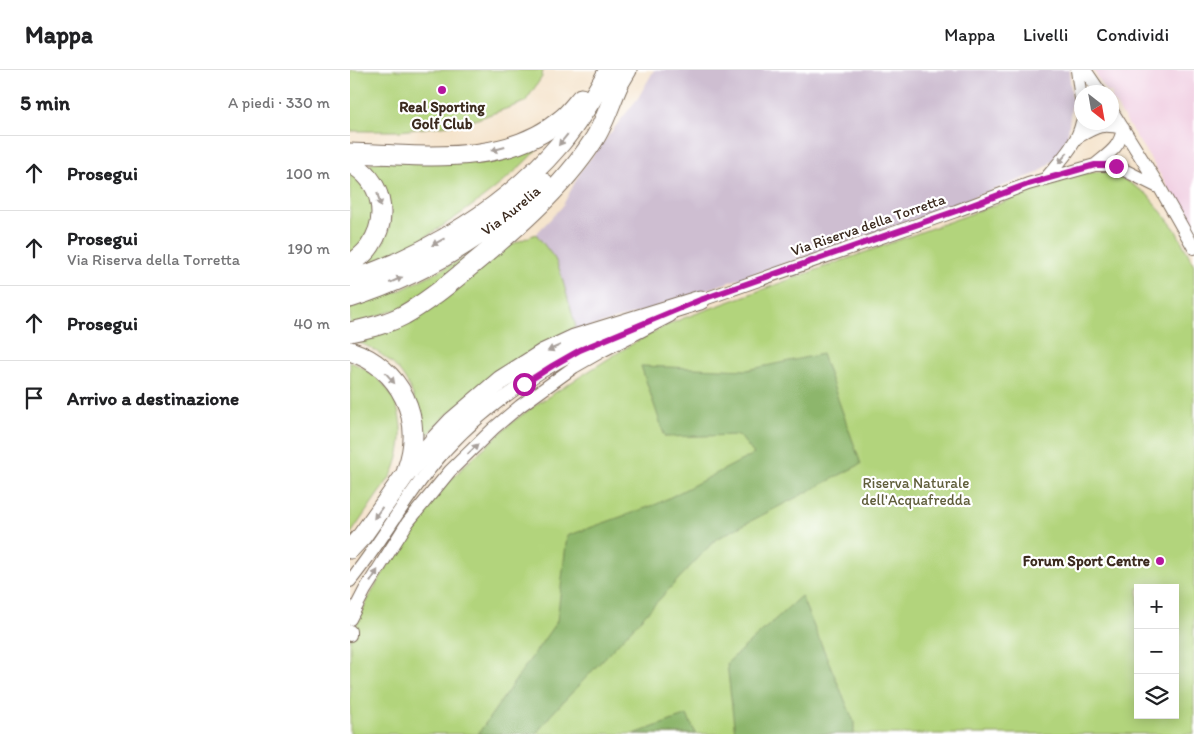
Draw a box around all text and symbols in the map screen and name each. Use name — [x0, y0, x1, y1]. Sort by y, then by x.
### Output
text: Mappa — [25, 20, 93, 49]
text: Mappa — [944, 24, 995, 46]
text: Livelli — [1023, 24, 1068, 46]
text: Condividi — [1096, 24, 1169, 46]
marker: Real Sporting Golf Club — [436, 84, 448, 96]
north arrow — [1074, 85, 1119, 130]
text: 5 min — [20, 90, 70, 115]
text: A piedi · 330 m — [228, 93, 330, 112]
place label: Real Sporting Golf Club — [399, 98, 485, 133]
one-way arrow — [557, 133, 568, 146]
one-way arrow — [490, 145, 505, 153]
one-way arrow — [1057, 151, 1068, 164]
route end — [1105, 155, 1128, 178]
icon: ahead — [20, 159, 48, 187]
text: Prosegui — [67, 162, 138, 185]
text: 100 m — [286, 164, 330, 183]
street label: Via Aurelia — [478, 182, 544, 240]
street label: Via Riserva della Torretta — [788, 190, 948, 260]
one-way arrow — [375, 193, 383, 208]
text: Prosegui — [67, 227, 138, 250]
icon: ahead — [20, 234, 48, 262]
one-way arrow — [430, 238, 445, 246]
text: 190 m — [287, 239, 330, 258]
text: Via Riserva della Torretta — [67, 250, 240, 269]
one-way arrow — [389, 276, 403, 284]
icon: ahead — [20, 309, 48, 337]
text: Prosegui — [67, 312, 138, 335]
text: 40 m — [293, 314, 330, 333]
one-way arrow — [547, 344, 562, 352]
one-way arrow — [384, 371, 396, 383]
route start — [513, 373, 536, 396]
icon: arrive — [20, 384, 48, 412]
text: Arrivo a destinazione — [67, 387, 239, 410]
one-way arrow — [467, 443, 479, 455]
park label: Riserva Naturale dell'Acquafredda — [861, 474, 971, 509]
one-way arrow — [373, 506, 383, 520]
place label: Forum Sport Centre — [1023, 552, 1150, 571]
marker: Forum Sport Centre — [1154, 555, 1166, 567]
one-way arrow — [369, 570, 378, 583]
map controls — [1134, 584, 1179, 719]
button: + — [1134, 584, 1179, 629]
button: − — [1134, 629, 1179, 674]
button: layers — [1134, 674, 1179, 719]

